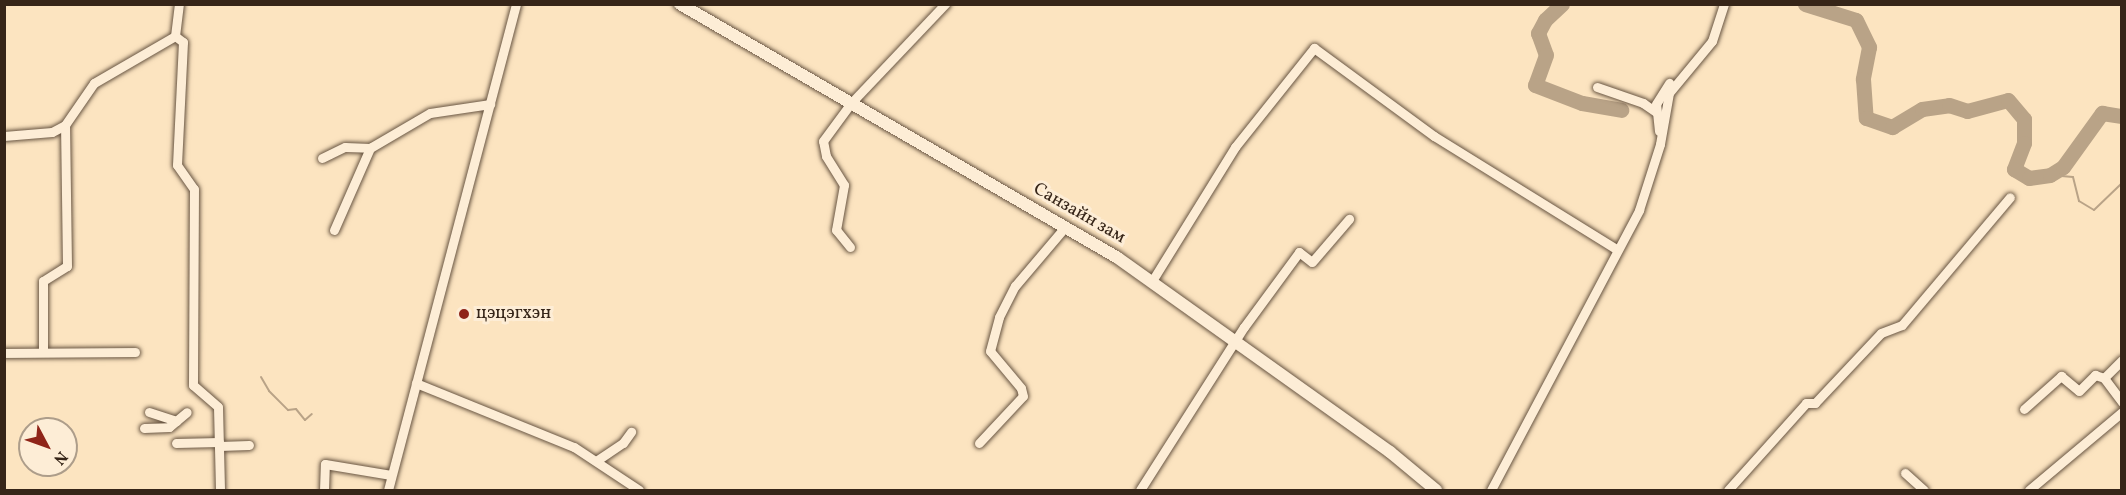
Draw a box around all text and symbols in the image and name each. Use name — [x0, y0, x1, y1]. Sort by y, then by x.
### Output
street label: Санзайн зам — [1029, 179, 1129, 249]
place label: цэцэгхэн — [476, 303, 551, 325]
marker: цэцэгхэн — [457, 307, 471, 321]
north arrow — [18, 417, 78, 477]
text: N — [48, 446, 72, 469]

